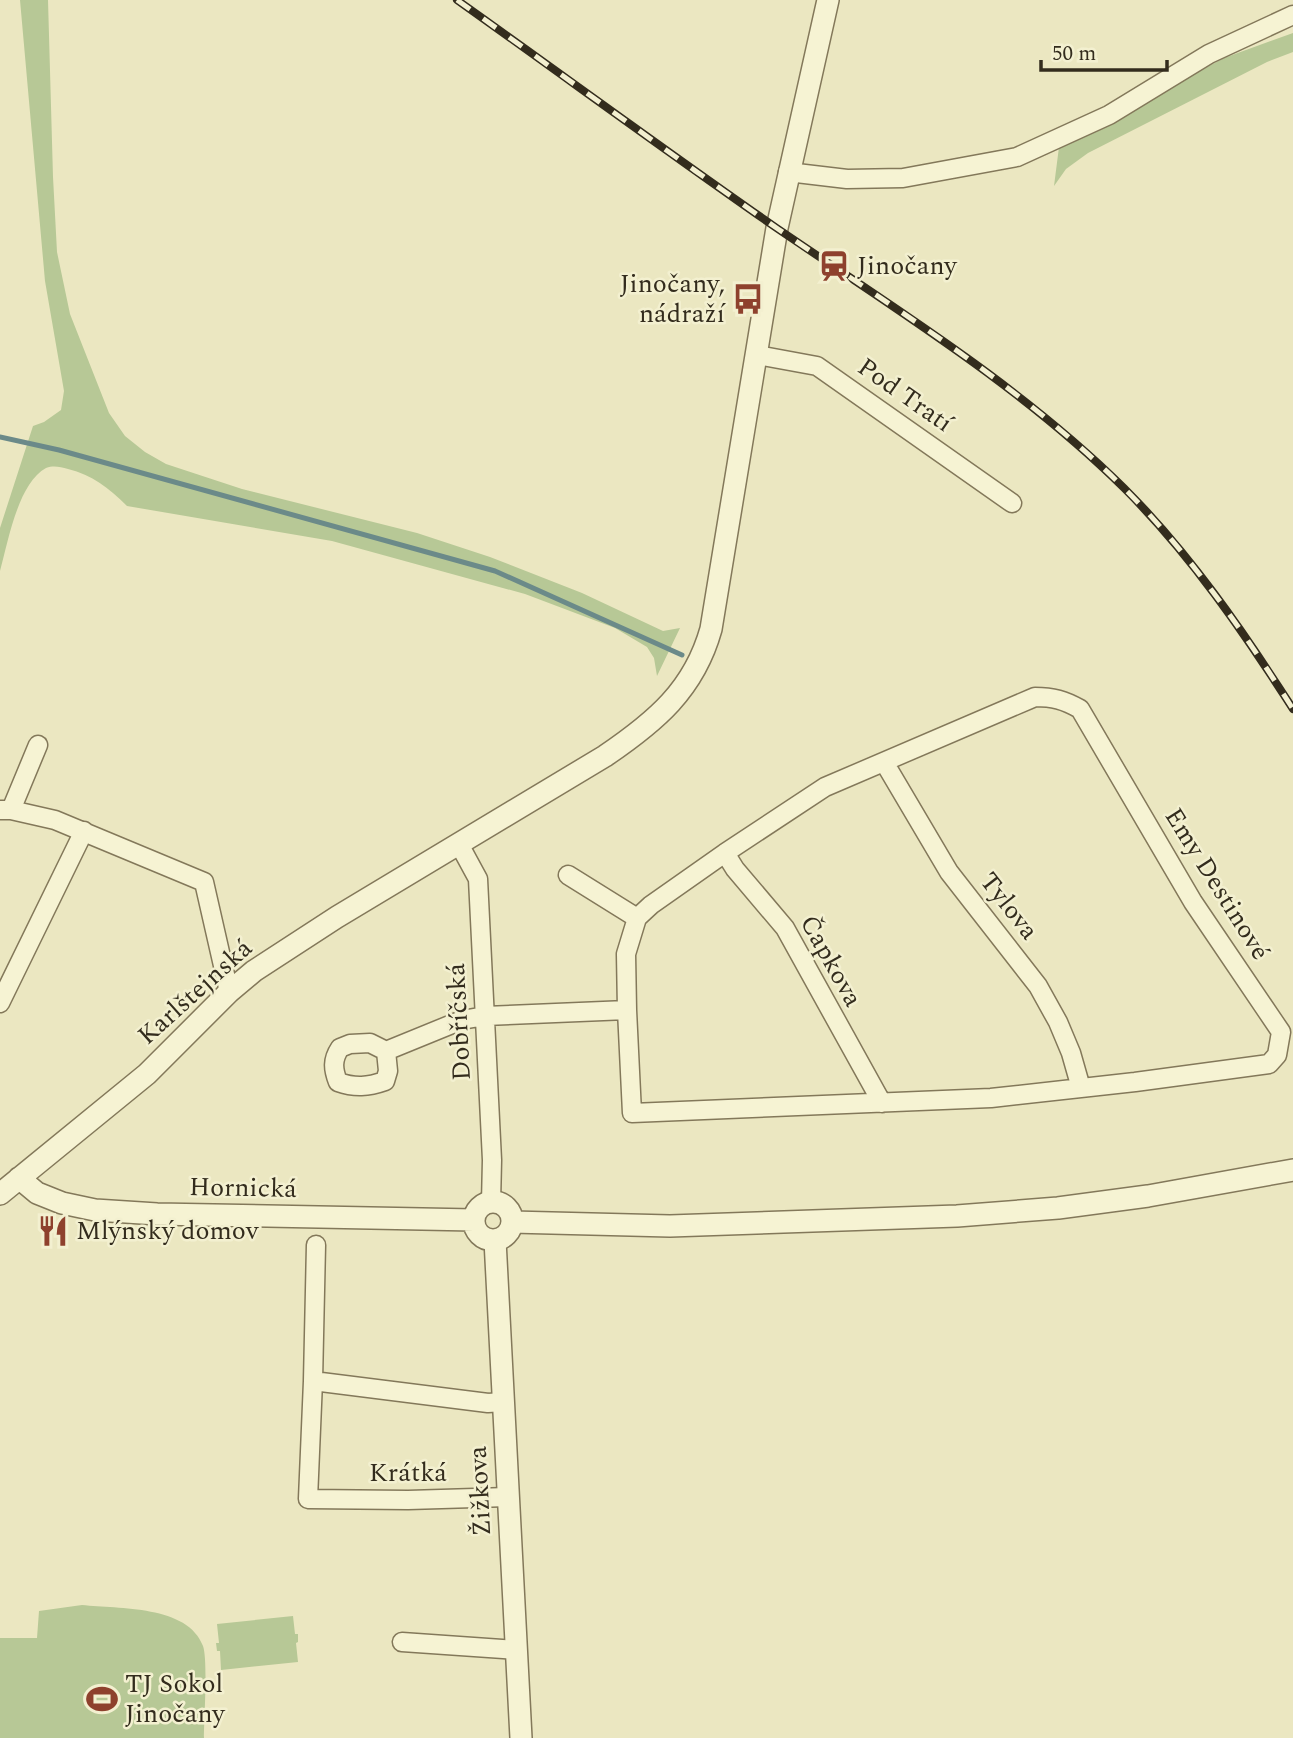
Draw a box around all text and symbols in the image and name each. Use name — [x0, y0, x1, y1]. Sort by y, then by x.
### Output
scale bar — [1041, 28, 1167, 72]
text: 50 m — [1052, 38, 1096, 70]
place label: Jinočany — [857, 246, 958, 286]
station icon: Jinočany — [817, 249, 851, 283]
place label: Jinočany, nádraží — [620, 264, 727, 334]
bus stop icon: Jinočany, nádraží — [731, 282, 765, 316]
street label: Pod Tratí — [849, 347, 962, 444]
street label: Emy Destinové — [1154, 800, 1280, 968]
street label: Tylova — [970, 863, 1049, 949]
street label: Čapkova — [789, 908, 873, 1014]
street label: Karlštejnská — [128, 929, 262, 1055]
street label: Dobříčská — [436, 962, 482, 1082]
street label: Hornická — [189, 1167, 298, 1209]
place label: Mlýnský domov — [76, 1211, 260, 1251]
restaurant icon: Mlýnský domov — [36, 1214, 70, 1248]
street label: Žižkova — [458, 1445, 502, 1537]
street label: Krátká — [369, 1453, 447, 1493]
place label: TJ Sokol Jinočany — [125, 1664, 226, 1734]
sports icon: TJ Sokol Jinočany — [85, 1682, 119, 1716]

